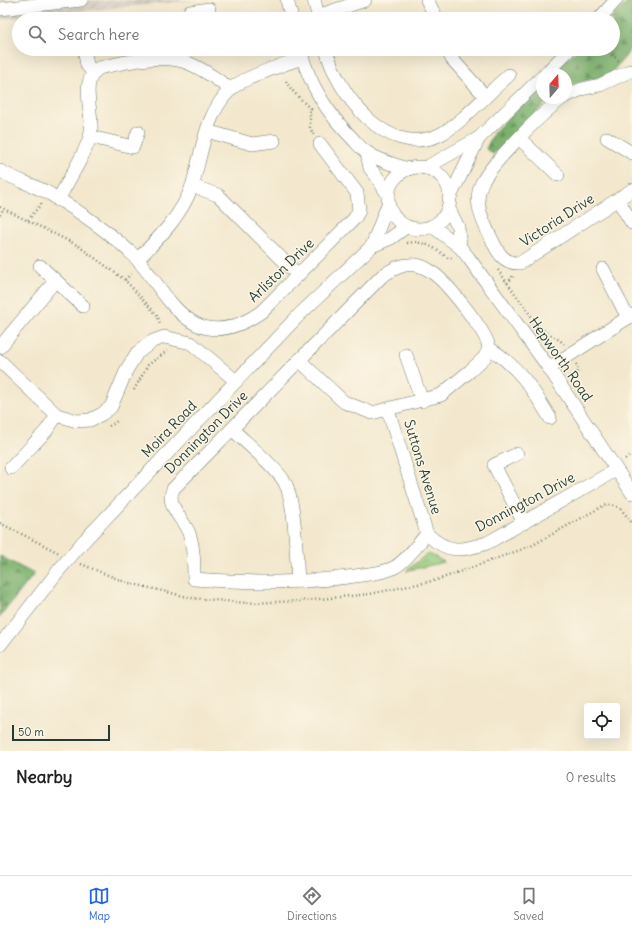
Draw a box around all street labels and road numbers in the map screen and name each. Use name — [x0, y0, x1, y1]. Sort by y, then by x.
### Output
street label: Victoria Drive — [517, 189, 597, 251]
street label: Arliston Drive — [244, 234, 318, 306]
street label: Hepworth Road — [525, 313, 597, 405]
street label: Donnington Drive — [161, 387, 251, 477]
street label: Moira Road — [138, 397, 200, 461]
street label: Suttons Avenue — [400, 418, 446, 516]
street label: Donnington Drive — [472, 468, 578, 536]

